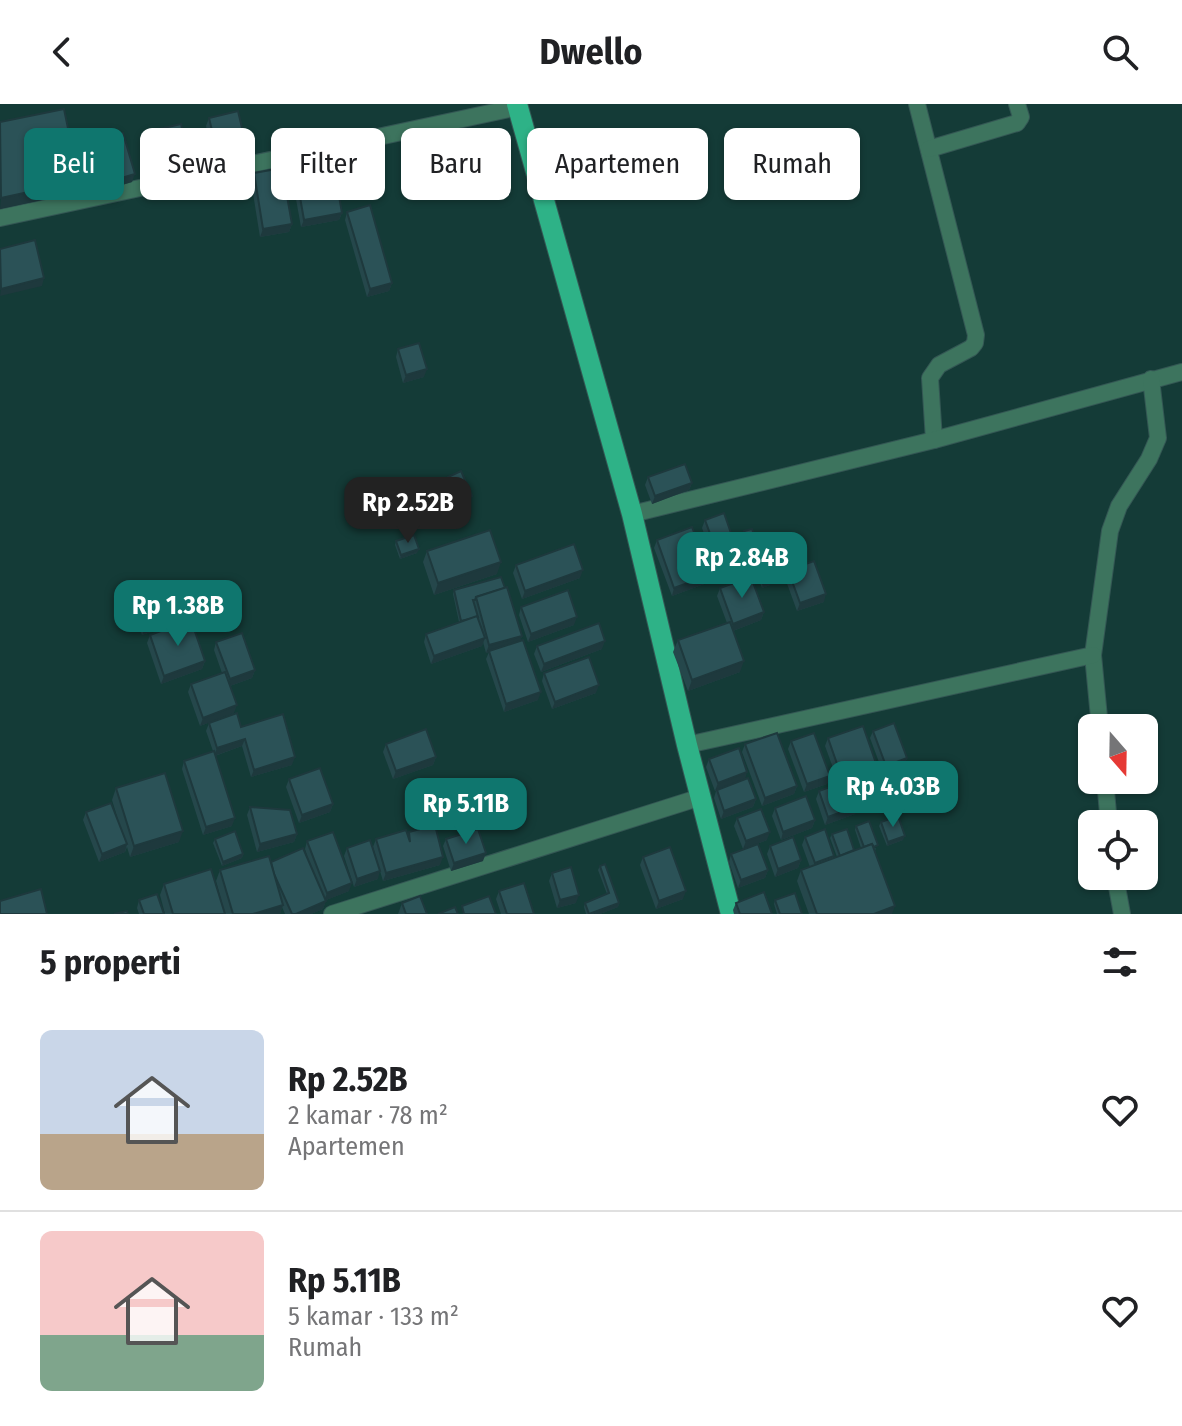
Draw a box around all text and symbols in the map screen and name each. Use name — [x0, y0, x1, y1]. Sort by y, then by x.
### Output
icon: back — [40, 30, 84, 74]
text: Dwello — [539, 30, 643, 74]
icon: search — [1098, 30, 1142, 74]
chip: Beli — [24, 128, 124, 200]
chip: Sewa — [140, 128, 255, 200]
chip: Filter — [271, 128, 385, 200]
chip: Baru — [401, 128, 511, 200]
chip: Apartemen — [527, 128, 708, 200]
chip: Rumah — [724, 128, 860, 200]
pin: Rp 2.52B — [325, 477, 491, 545]
text: Rp 2.52B — [362, 487, 454, 518]
pin: Rp 2.84B — [659, 532, 825, 600]
text: Rp 2.84B — [695, 542, 789, 573]
pin: Rp 1.38B — [95, 580, 261, 648]
text: Rp 1.38B — [132, 590, 224, 621]
north arrow — [1078, 714, 1158, 794]
map controls — [1078, 714, 1158, 890]
pin: Rp 4.03B — [810, 761, 976, 829]
text: Rp 4.03B — [846, 771, 940, 802]
pin: Rp 5.11B — [383, 778, 549, 846]
text: Rp 5.11B — [423, 788, 509, 819]
button: locate — [1078, 810, 1158, 890]
icon: filters — [1098, 940, 1142, 984]
text: 5 properti — [40, 942, 181, 983]
text: Rp 2.52B — [288, 1059, 408, 1100]
icon: home — [104, 1062, 200, 1158]
icon: heart — [1098, 1088, 1142, 1132]
text: 2 kamar · 78 m² — [288, 1100, 448, 1131]
text: Apartemen — [288, 1131, 405, 1162]
text: Rp 5.11B — [288, 1260, 401, 1301]
icon: home — [104, 1263, 200, 1359]
icon: heart — [1098, 1289, 1142, 1333]
text: 5 kamar · 133 m² — [288, 1301, 459, 1332]
text: Rumah — [288, 1332, 362, 1363]

